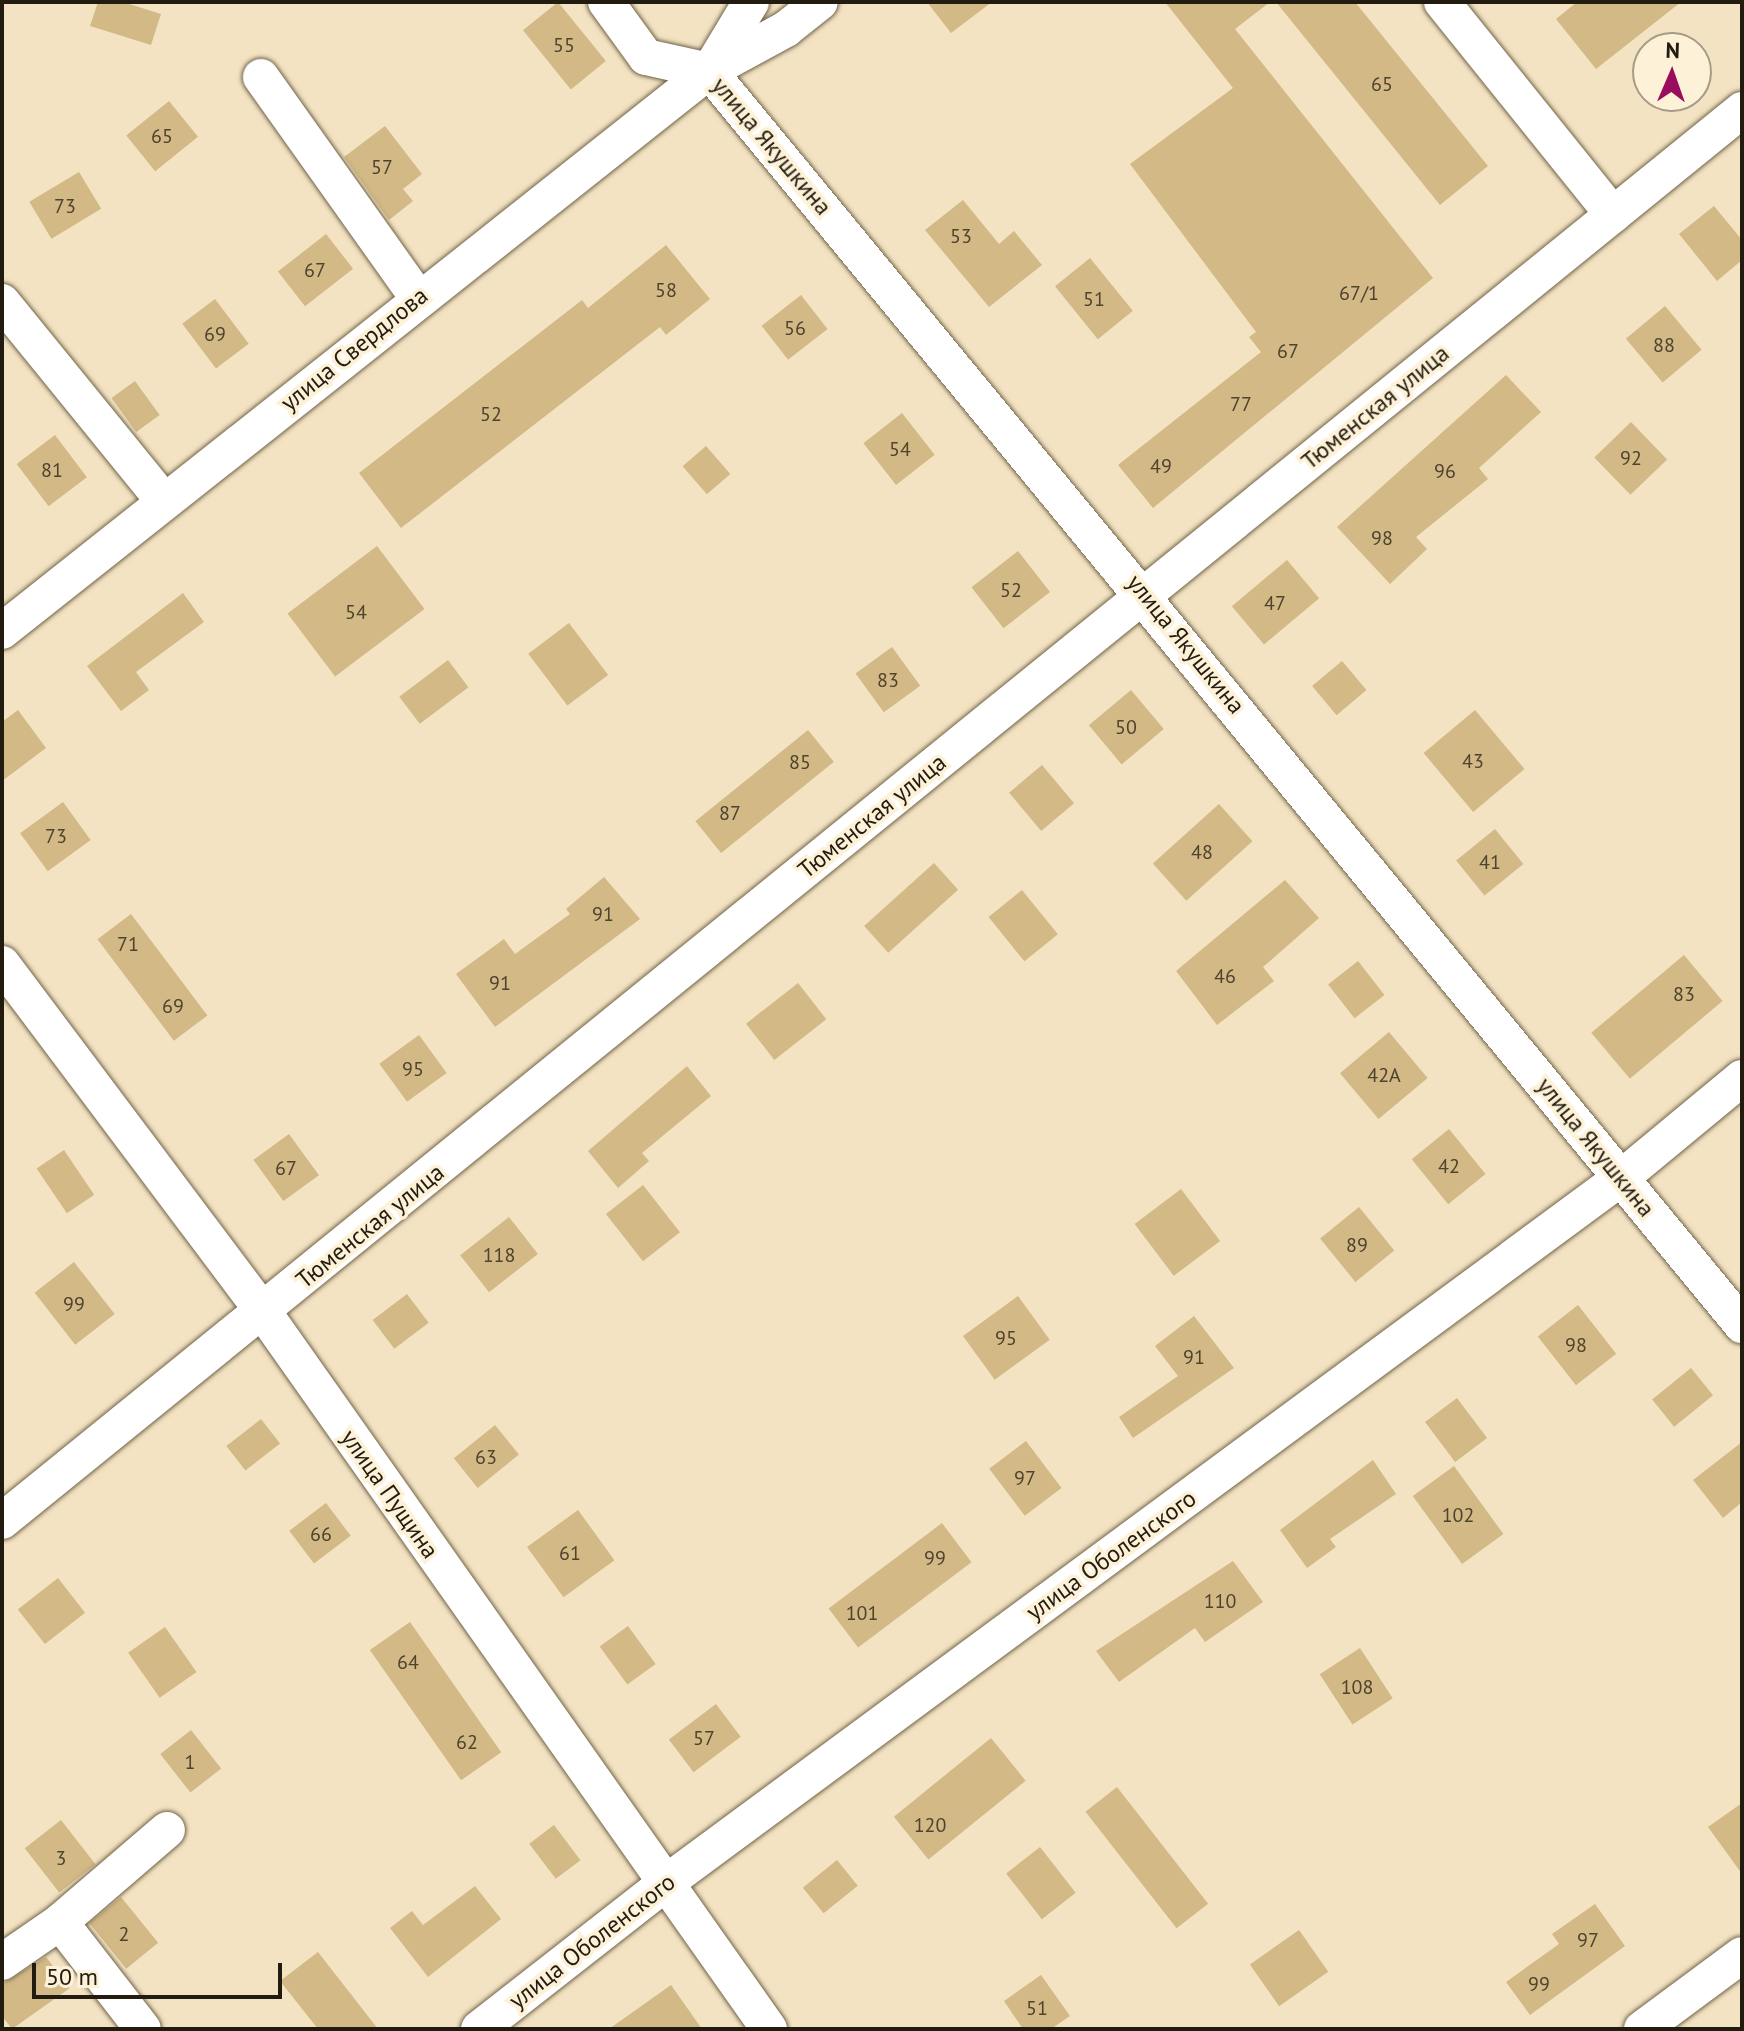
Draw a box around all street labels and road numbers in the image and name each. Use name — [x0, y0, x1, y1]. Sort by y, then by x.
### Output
street label: улица Якушкина — [706, 71, 838, 221]
street label: улица Свердлова — [275, 281, 433, 417]
street label: Тюменская улица — [1295, 339, 1455, 475]
street label: улица Якушкина — [1121, 569, 1251, 719]
street label: Тюменская улица — [792, 748, 952, 884]
street label: улица Якушкина — [1531, 1072, 1661, 1222]
street label: Тюменская улица — [290, 1158, 450, 1294]
street label: улица Пущина — [335, 1424, 445, 1564]
street label: улица Оболенского — [1020, 1484, 1202, 1626]
street label: улица Оболенского — [503, 1867, 681, 2015]

